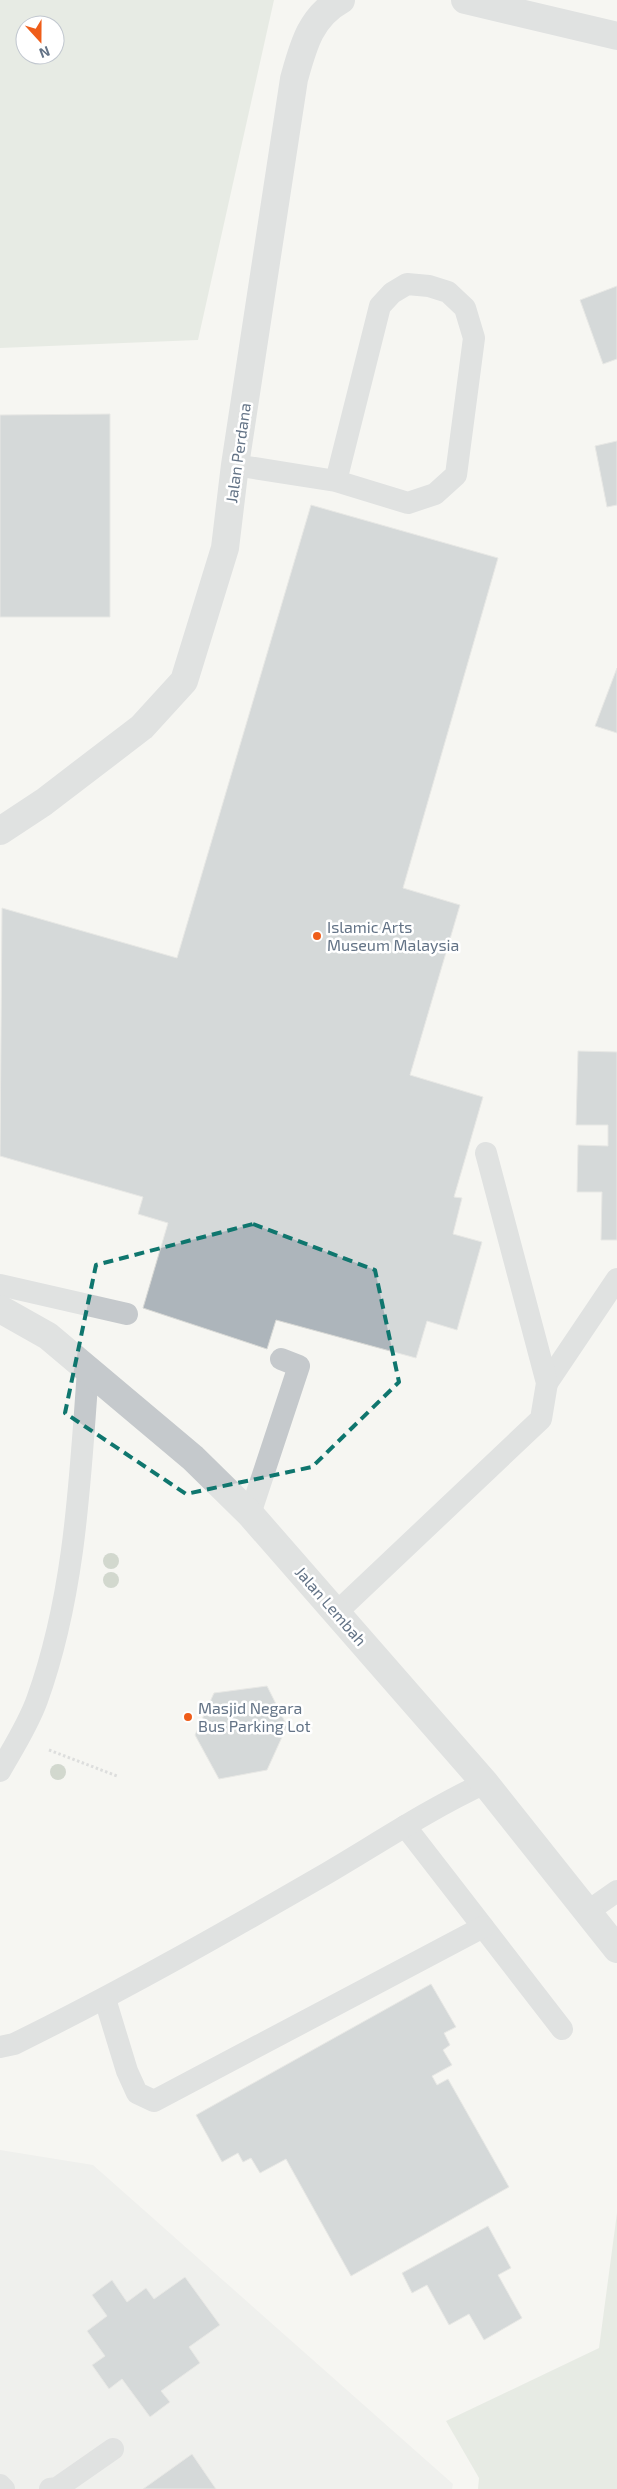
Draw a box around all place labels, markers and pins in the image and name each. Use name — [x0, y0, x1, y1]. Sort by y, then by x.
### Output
place label: Islamic Arts Museum Malaysia — [327, 917, 459, 954]
marker: Islamic Arts Museum Malaysia — [311, 930, 323, 942]
place label: Masjid Negara Bus Parking Lot — [198, 1698, 311, 1735]
marker: Masjid Negara Bus Parking Lot — [182, 1711, 194, 1723]

